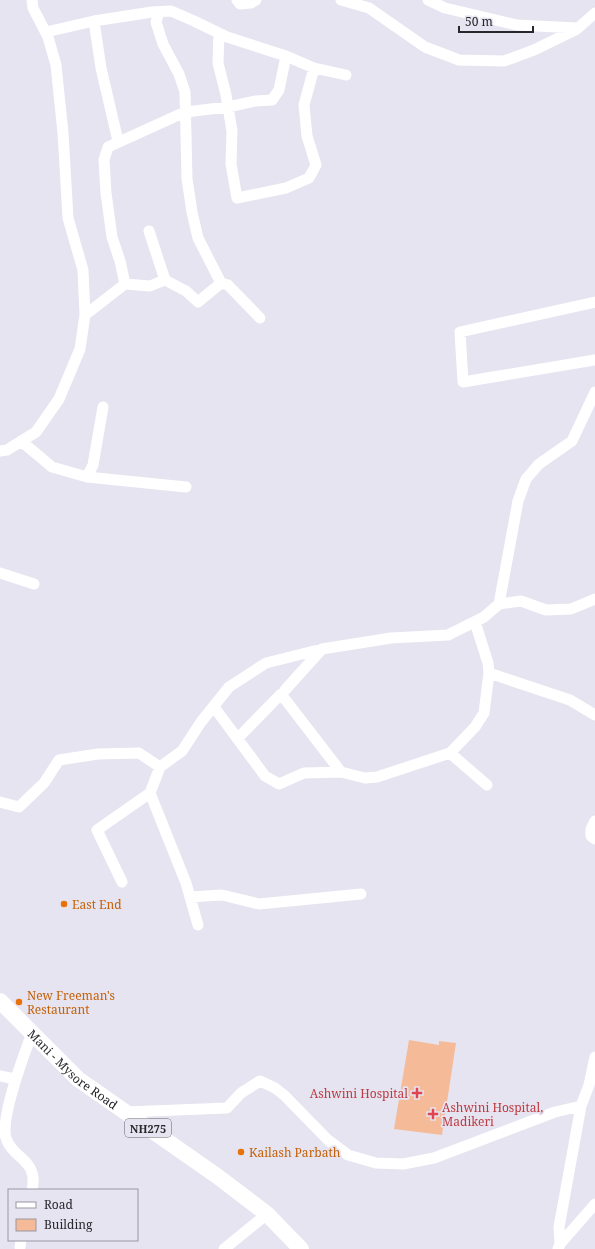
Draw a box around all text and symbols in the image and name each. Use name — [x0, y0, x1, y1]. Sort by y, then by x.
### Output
scale bar — [459, 8, 533, 34]
text: 50 m — [465, 13, 493, 30]
place label: East End — [72, 896, 122, 913]
marker: East End — [59, 899, 69, 909]
place label: New Freeman's Restaurant — [27, 987, 115, 1018]
marker: New Freeman's Restaurant — [14, 997, 24, 1007]
street label: Mani - Mysore Road — [24, 1025, 122, 1113]
place label: Ashwini Hospital — [310, 1085, 408, 1102]
marker: Ashwini Hospital — [411, 1087, 423, 1099]
place label: Ashwini Hospital, Madikeri — [442, 1099, 543, 1130]
marker: Ashwini Hospital, Madikeri — [427, 1108, 439, 1120]
road number: NH275 — [125, 1119, 171, 1137]
place label: Kailash Parbath — [249, 1144, 341, 1161]
marker: Kailash Parbath — [236, 1147, 246, 1157]
legend — [8, 1189, 138, 1241]
text: Road — [44, 1196, 74, 1213]
text: Building — [44, 1216, 93, 1233]

